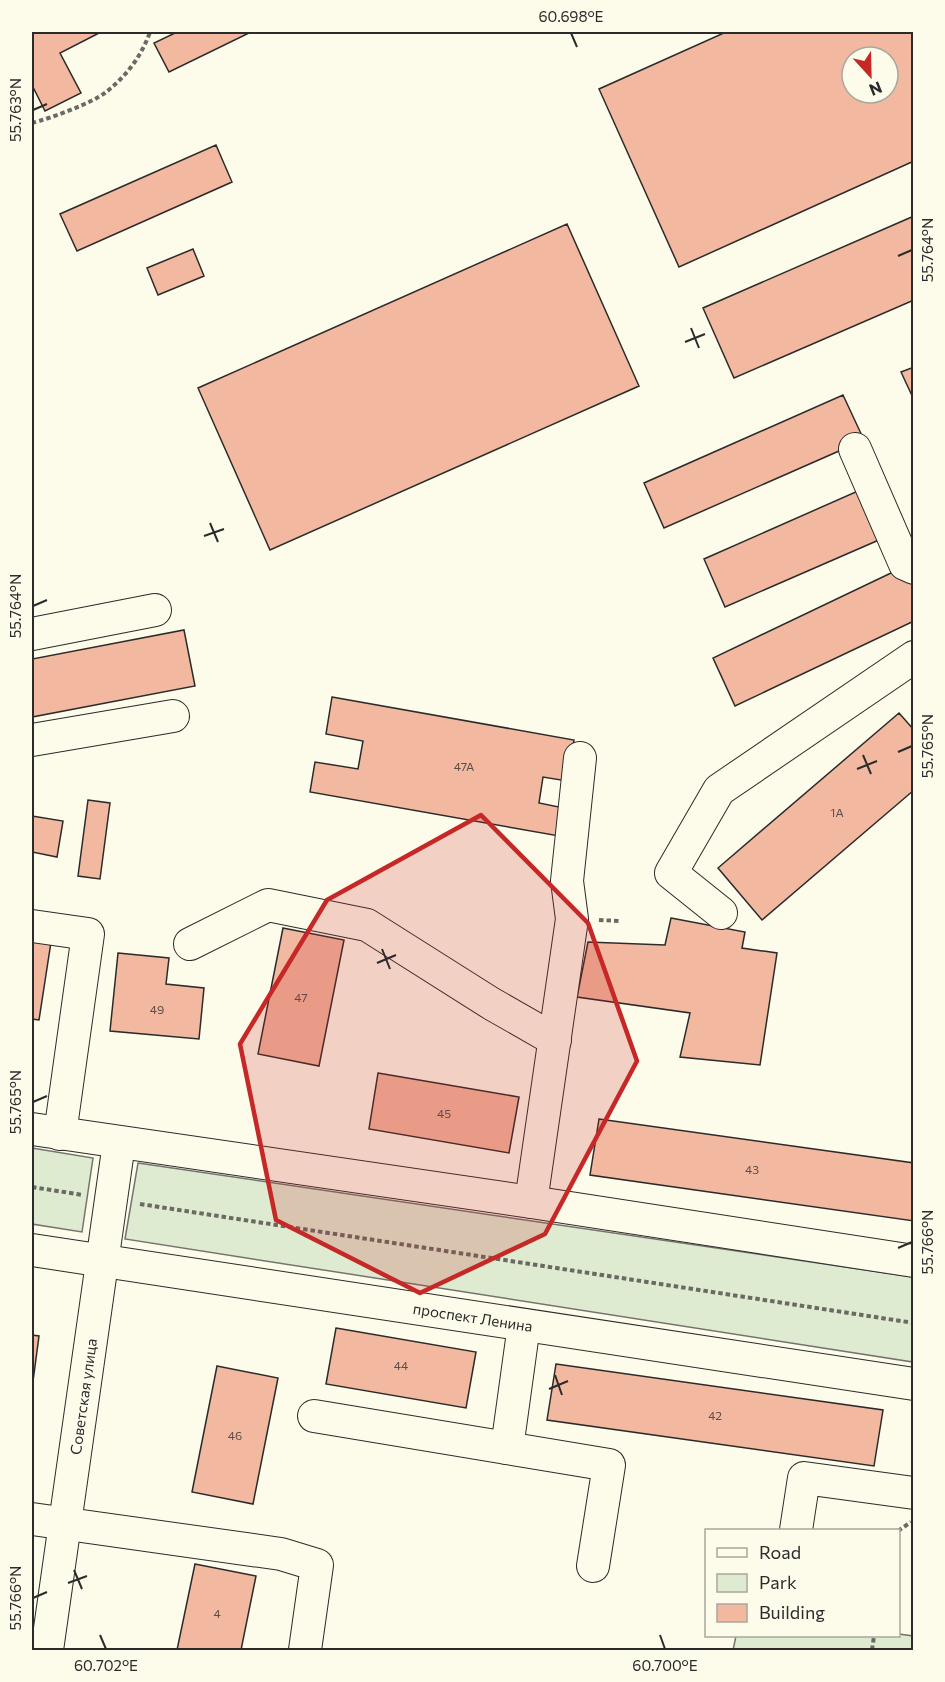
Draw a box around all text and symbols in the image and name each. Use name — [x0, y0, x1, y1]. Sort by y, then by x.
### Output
text: 60.698°E — [539, 7, 604, 25]
north arrow — [840, 45, 900, 105]
text: 55.763°N — [6, 78, 24, 142]
text: N — [867, 78, 885, 100]
text: 55.764°N — [918, 218, 936, 282]
text: 55.764°N — [6, 574, 24, 638]
text: 55.765°N — [918, 714, 936, 778]
house number: 47А — [454, 759, 474, 773]
house number: 1А — [830, 805, 844, 819]
house number: 47 — [294, 990, 308, 1004]
house number: 49 — [150, 1002, 164, 1016]
text: 55.765°N — [6, 1070, 24, 1134]
house number: 45 — [437, 1106, 451, 1120]
house number: 43 — [745, 1162, 759, 1176]
text: 55.766°N — [918, 1210, 936, 1274]
street label: проспект Ленина — [412, 1299, 534, 1335]
street label: Советская улица — [66, 1337, 100, 1456]
house number: 44 — [394, 1358, 408, 1372]
house number: 42 — [708, 1408, 722, 1422]
house number: 46 — [228, 1428, 242, 1442]
legend — [705, 1529, 900, 1637]
text: Road — [759, 1541, 801, 1563]
text: 55.766°N — [6, 1566, 24, 1630]
text: Park — [759, 1571, 797, 1593]
text: Building — [759, 1601, 825, 1623]
house number: 4 — [213, 1606, 221, 1620]
text: 60.702°E — [74, 1656, 138, 1674]
text: 60.700°E — [632, 1656, 698, 1674]

